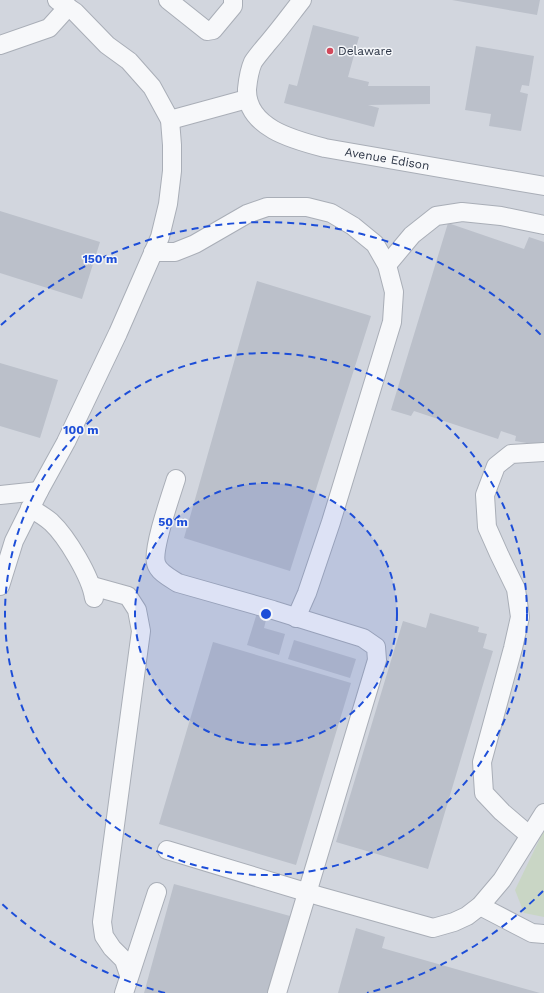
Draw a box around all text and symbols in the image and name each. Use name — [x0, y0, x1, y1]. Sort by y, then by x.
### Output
place label: Delaware — [338, 44, 392, 58]
marker: Delaware — [325, 46, 335, 56]
street label: Avenue Edison — [344, 145, 431, 173]
text: 150 m — [83, 252, 117, 266]
text: 100 m — [63, 423, 99, 437]
text: 50 m — [158, 515, 188, 529]
centre of rings — [259, 607, 273, 621]

